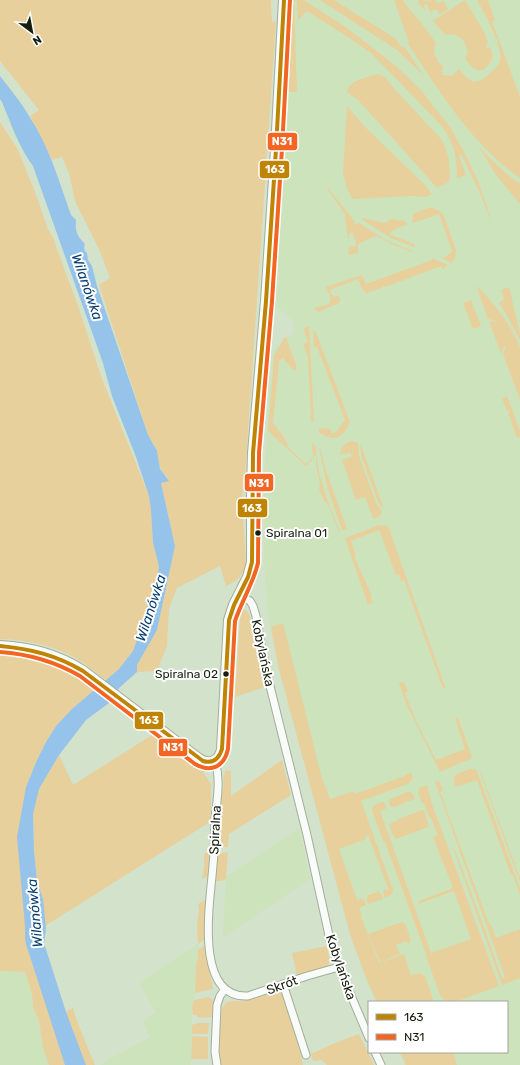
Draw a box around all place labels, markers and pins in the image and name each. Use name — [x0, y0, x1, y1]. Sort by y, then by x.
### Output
place label: Spiralna 01 — [266, 526, 327, 540]
marker: Spiralna 01 — [253, 528, 263, 538]
place label: Spiralna 02 — [155, 667, 218, 681]
marker: Spiralna 02 — [221, 669, 231, 679]

